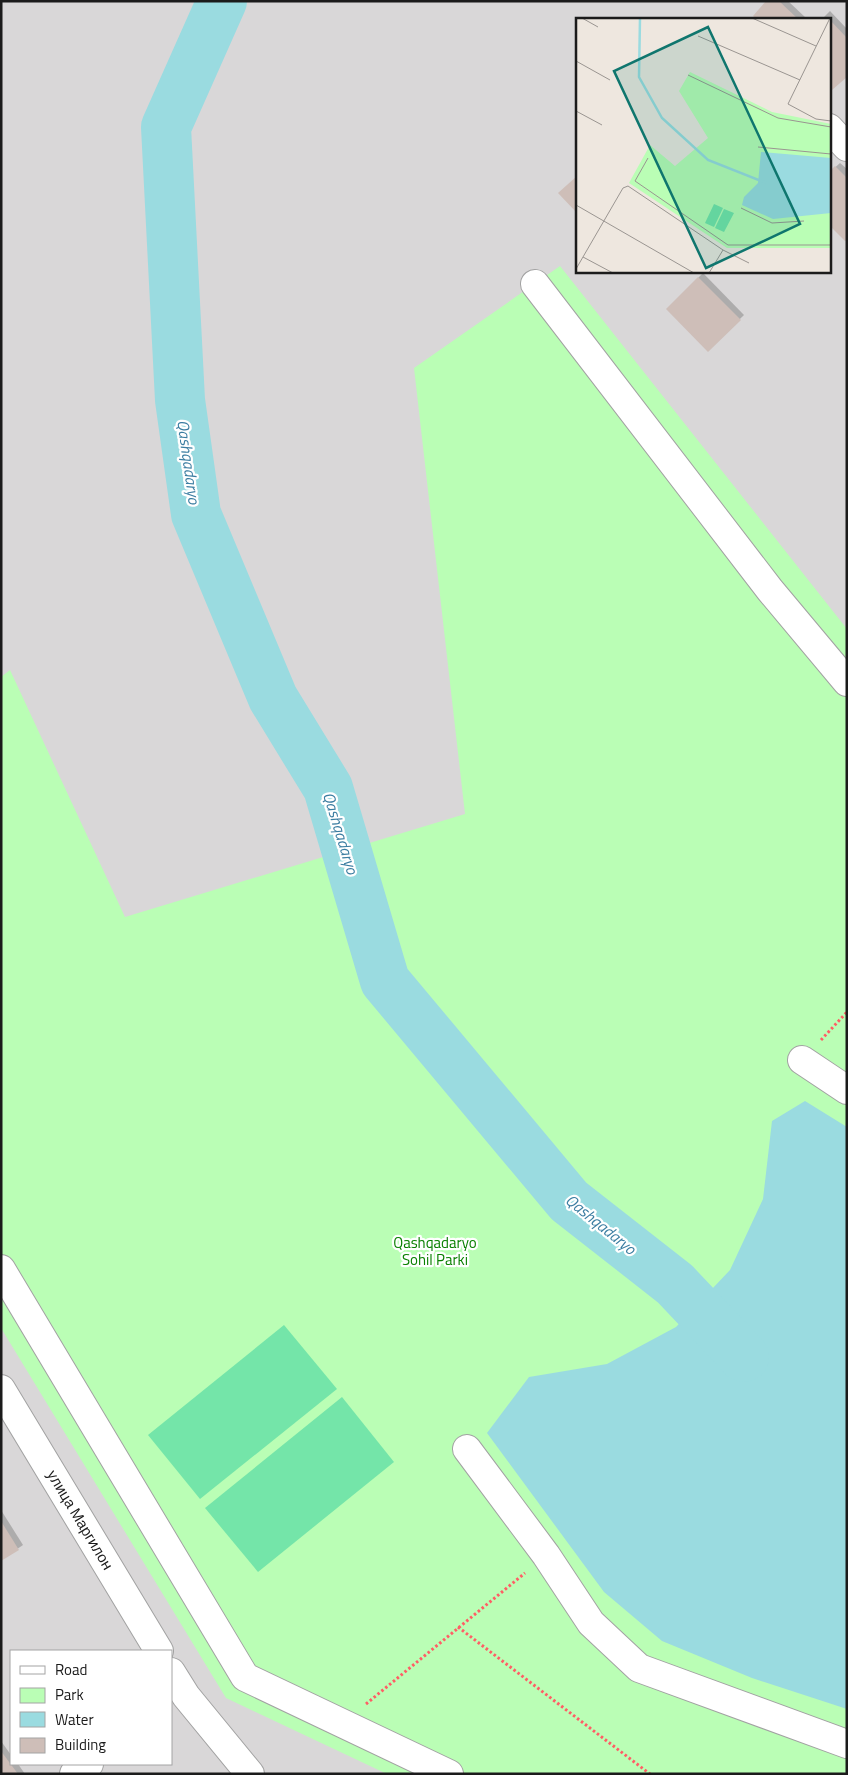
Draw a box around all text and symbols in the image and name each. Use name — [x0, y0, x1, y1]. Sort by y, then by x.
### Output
inset map — [576, 18, 830, 272]
water label: Qashqadaryo — [171, 418, 207, 507]
water label: Qashqadaryo — [317, 789, 365, 878]
water label: Qashqadaryo — [560, 1188, 642, 1261]
park label: Qashqadaryo Sohil Parki — [393, 1231, 477, 1271]
street label: улица Маргилон — [41, 1465, 119, 1574]
legend — [10, 1650, 172, 1765]
text: Road — [55, 1658, 87, 1681]
text: Park — [55, 1683, 84, 1706]
text: Water — [55, 1708, 94, 1731]
text: Building — [55, 1733, 106, 1756]

